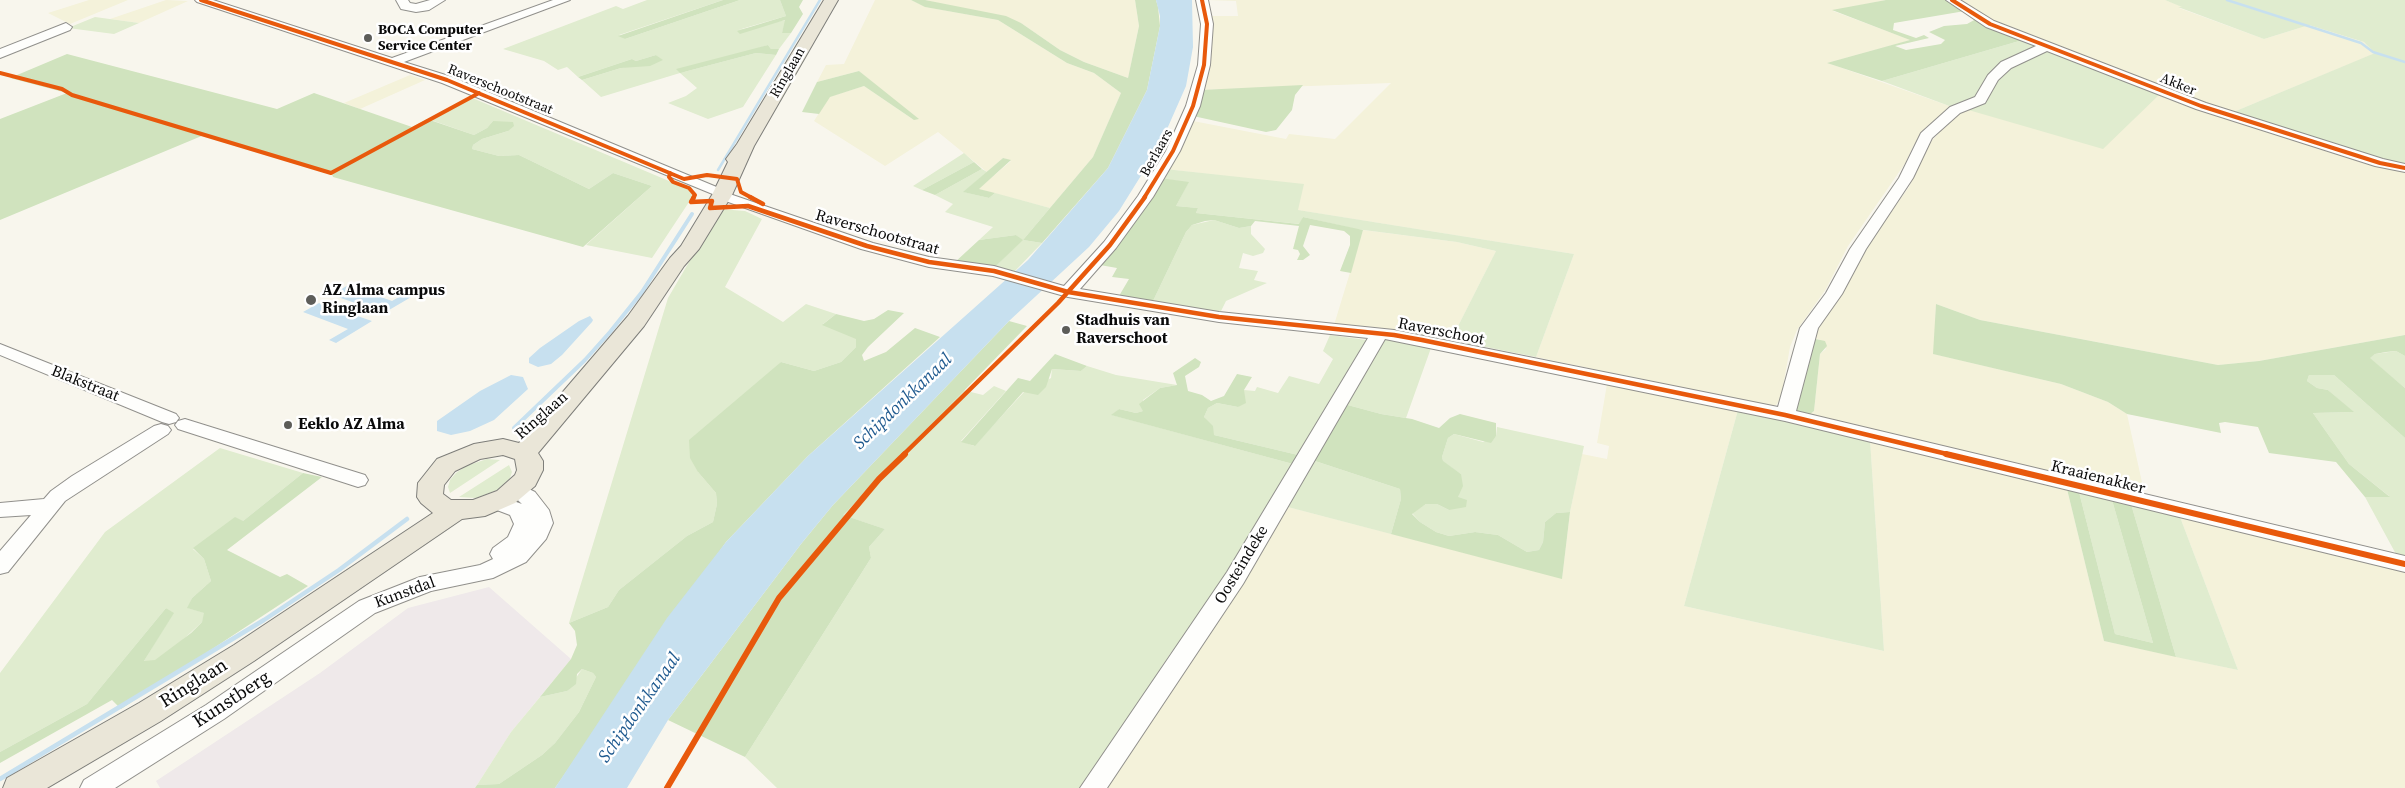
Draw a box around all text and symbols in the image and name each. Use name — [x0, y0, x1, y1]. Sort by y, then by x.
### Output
place label: BOCA Computer Service Center — [378, 22, 483, 54]
marker: BOCA Computer Service Center — [362, 32, 374, 44]
street label: Ringlaan — [767, 45, 809, 101]
street label: Raverschootstraat — [445, 61, 555, 119]
street label: Akker — [2158, 70, 2198, 100]
street label: Berlaars — [1137, 126, 1177, 180]
street label: Raverschootstraat — [813, 206, 941, 260]
place label: AZ Alma campus Ringlaan — [322, 281, 445, 319]
marker: AZ Alma campus Ringlaan — [304, 293, 318, 307]
place label: Stadhuis van Raverschoot — [1076, 311, 1170, 349]
street label: Raverschoot — [1396, 314, 1486, 350]
marker: Stadhuis van Raverschoot — [1060, 324, 1072, 336]
water label: Schipdonkkanaal — [849, 350, 957, 454]
street label: Blakstraat — [48, 362, 122, 406]
street label: Ringlaan — [512, 388, 572, 444]
place label: Eeklo AZ Alma — [298, 415, 405, 435]
marker: Eeklo AZ Alma — [282, 419, 294, 431]
street label: Kraaienakker — [2049, 457, 2147, 499]
street label: Oosteindeke — [1211, 522, 1273, 608]
street label: Kunstdal — [372, 573, 438, 613]
water label: Schipdonkkanaal — [594, 649, 686, 767]
street label: Ringlaan — [156, 654, 232, 714]
street label: Kunstberg — [189, 667, 275, 733]

